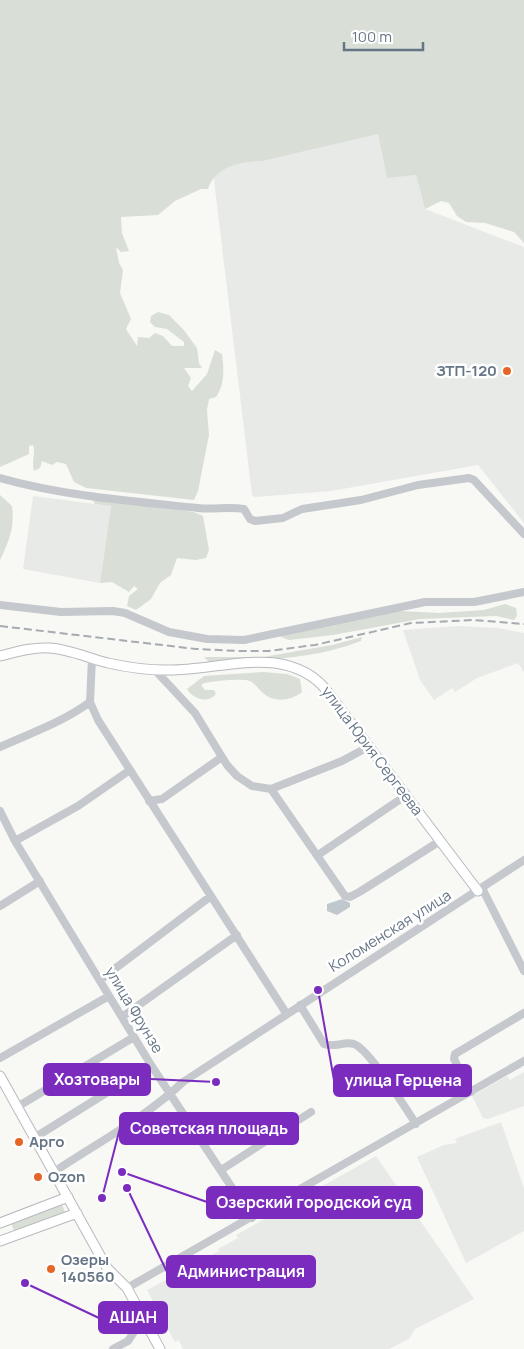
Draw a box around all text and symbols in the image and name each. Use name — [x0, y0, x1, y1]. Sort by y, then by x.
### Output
scale bar — [344, 20, 423, 52]
text: 100 m — [352, 26, 392, 47]
place label: ЗТП-120 — [436, 360, 497, 381]
marker: ЗТП-120 — [501, 365, 513, 377]
street label: улица Юрия Сергеева — [317, 682, 428, 820]
street label: Коломенская улица — [325, 884, 455, 977]
street label: улица Фрунзе — [100, 962, 169, 1057]
callout: Хозтовары — [44, 1064, 150, 1095]
callout: улица Герцена — [334, 1065, 471, 1096]
text: Хозтовары — [54, 1068, 140, 1090]
text: улица Герцена — [344, 1069, 462, 1091]
callout: Советская площадь — [120, 1113, 298, 1144]
text: Советская площадь — [130, 1117, 288, 1139]
place label: Арго — [29, 1131, 65, 1152]
marker: Арго — [13, 1136, 25, 1148]
place label: Ozon — [48, 1166, 85, 1187]
marker: Ozon — [32, 1171, 44, 1183]
callout: Озерский городской суд — [207, 1187, 422, 1218]
text: Озерский городской суд — [216, 1191, 412, 1213]
place label: Озеры 140560 — [61, 1249, 115, 1287]
callout: Администрация — [167, 1256, 315, 1287]
text: Администрация — [177, 1260, 305, 1282]
marker: Озеры 140560 — [45, 1263, 57, 1275]
callout: АШАН — [99, 1302, 167, 1333]
text: АШАН — [109, 1306, 157, 1328]

